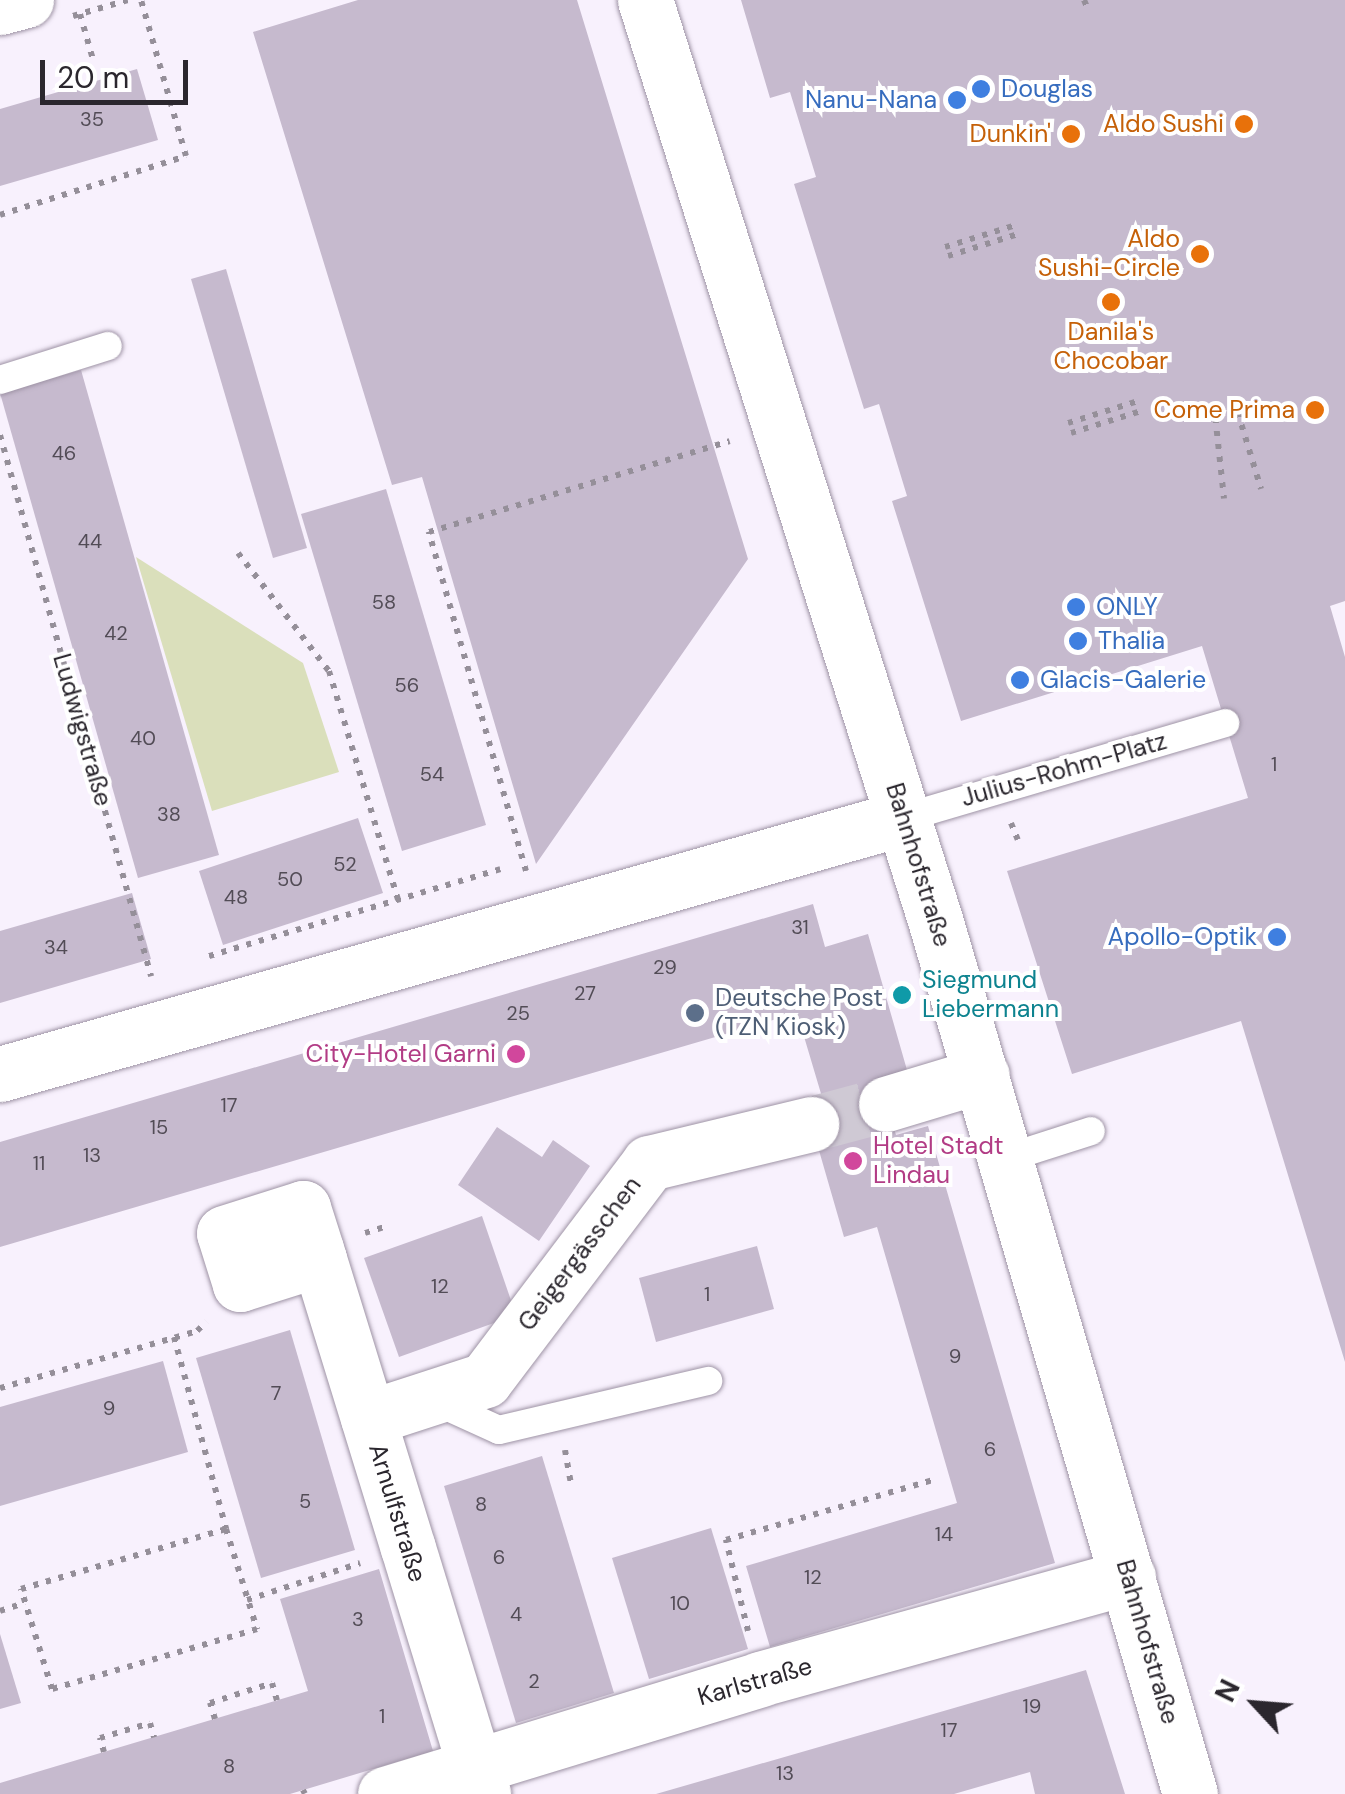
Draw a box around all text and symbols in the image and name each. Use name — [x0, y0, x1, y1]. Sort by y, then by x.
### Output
scale bar — [45, 40, 192, 102]
text: 20 m — [57, 58, 129, 97]
place label: Douglas — [1001, 74, 1093, 104]
marker: Douglas — [970, 78, 992, 100]
place label: Nanu-Nana — [805, 85, 937, 115]
marker: Nanu-Nana — [946, 89, 968, 111]
house number: 35 — [80, 107, 104, 131]
place label: Aldo Sushi — [1103, 109, 1224, 139]
marker: Aldo Sushi — [1233, 113, 1255, 135]
place label: Dunkin' — [969, 119, 1051, 149]
marker: Dunkin' — [1060, 123, 1082, 145]
place label: Aldo Sushi-Circle — [1038, 225, 1180, 284]
marker: Aldo Sushi-Circle — [1189, 243, 1211, 265]
marker: Danila's Chocobar — [1100, 291, 1122, 313]
place label: Danila's Chocobar — [1054, 318, 1168, 377]
place label: Come Prima — [1154, 395, 1295, 425]
marker: Come Prima — [1304, 399, 1326, 421]
house number: 46 — [52, 441, 76, 465]
house number: 44 — [78, 529, 102, 553]
house number: 58 — [372, 590, 396, 614]
place label: ONLY — [1096, 592, 1158, 622]
marker: ONLY — [1065, 596, 1087, 618]
house number: 42 — [104, 621, 128, 645]
place label: Thalia — [1098, 626, 1165, 656]
marker: Thalia — [1067, 630, 1089, 652]
street label: Ludwigstraße — [46, 650, 118, 810]
place label: Glacis-Galerie — [1040, 665, 1206, 695]
marker: Glacis-Galerie — [1009, 669, 1031, 691]
house number: 56 — [395, 673, 419, 697]
house number: 40 — [130, 726, 156, 750]
street label: Julius-Rohm-Platz — [958, 726, 1170, 814]
house number: 1 — [1271, 752, 1277, 776]
house number: 54 — [420, 762, 444, 786]
street label: Bahnhofstraße — [879, 779, 957, 951]
house number: 38 — [157, 802, 181, 826]
house number: 52 — [333, 852, 357, 876]
house number: 50 — [277, 867, 303, 891]
house number: 48 — [224, 885, 248, 909]
house number: 31 — [791, 915, 809, 939]
place label: Apollo-Optik — [1108, 922, 1257, 952]
marker: Apollo-Optik — [1266, 926, 1288, 948]
house number: 34 — [44, 935, 68, 959]
house number: 29 — [653, 955, 677, 979]
place label: Siegmund Liebermann — [922, 966, 1059, 1025]
house number: 27 — [574, 981, 596, 1005]
place label: Deutsche Post (TZN Kiosk) — [715, 984, 883, 1043]
marker: Siegmund Liebermann — [891, 984, 913, 1006]
house number: 25 — [506, 1001, 530, 1025]
marker: Deutsche Post (TZN Kiosk) — [684, 1002, 706, 1024]
place label: City-Hotel Garni — [305, 1039, 496, 1069]
marker: City-Hotel Garni — [505, 1043, 527, 1065]
house number: 17 — [221, 1093, 237, 1117]
house number: 15 — [150, 1115, 168, 1139]
place label: Hotel Stadt Lindau — [873, 1132, 1004, 1191]
house number: 13 — [83, 1143, 101, 1167]
marker: Hotel Stadt Lindau — [842, 1150, 864, 1172]
house number: 11 — [33, 1151, 45, 1175]
street label: Geigergässchen — [512, 1171, 648, 1337]
house number: 12 — [431, 1274, 449, 1298]
house number: 1 — [704, 1282, 710, 1306]
house number: 9 — [949, 1344, 961, 1368]
house number: 7 — [271, 1381, 281, 1405]
house number: 9 — [103, 1396, 115, 1420]
house number: 6 — [984, 1437, 996, 1461]
street label: Arnulfstraße — [362, 1440, 432, 1586]
house number: 5 — [299, 1489, 311, 1513]
house number: 8 — [475, 1492, 487, 1516]
house number: 14 — [935, 1522, 953, 1546]
house number: 6 — [493, 1545, 505, 1569]
street label: Bahnhofstraße — [1109, 1556, 1185, 1728]
house number: 12 — [804, 1565, 822, 1589]
house number: 10 — [670, 1591, 690, 1615]
house number: 4 — [510, 1602, 522, 1626]
house number: 3 — [352, 1607, 364, 1631]
street label: Karlstraße — [694, 1651, 816, 1713]
north arrow — [1205, 1654, 1305, 1754]
house number: 2 — [528, 1669, 540, 1693]
text: N — [1206, 1673, 1249, 1708]
house number: 19 — [1023, 1694, 1041, 1718]
house number: 1 — [379, 1704, 385, 1728]
house number: 17 — [941, 1718, 957, 1742]
house number: 8 — [223, 1754, 235, 1778]
house number: 13 — [776, 1761, 794, 1785]

